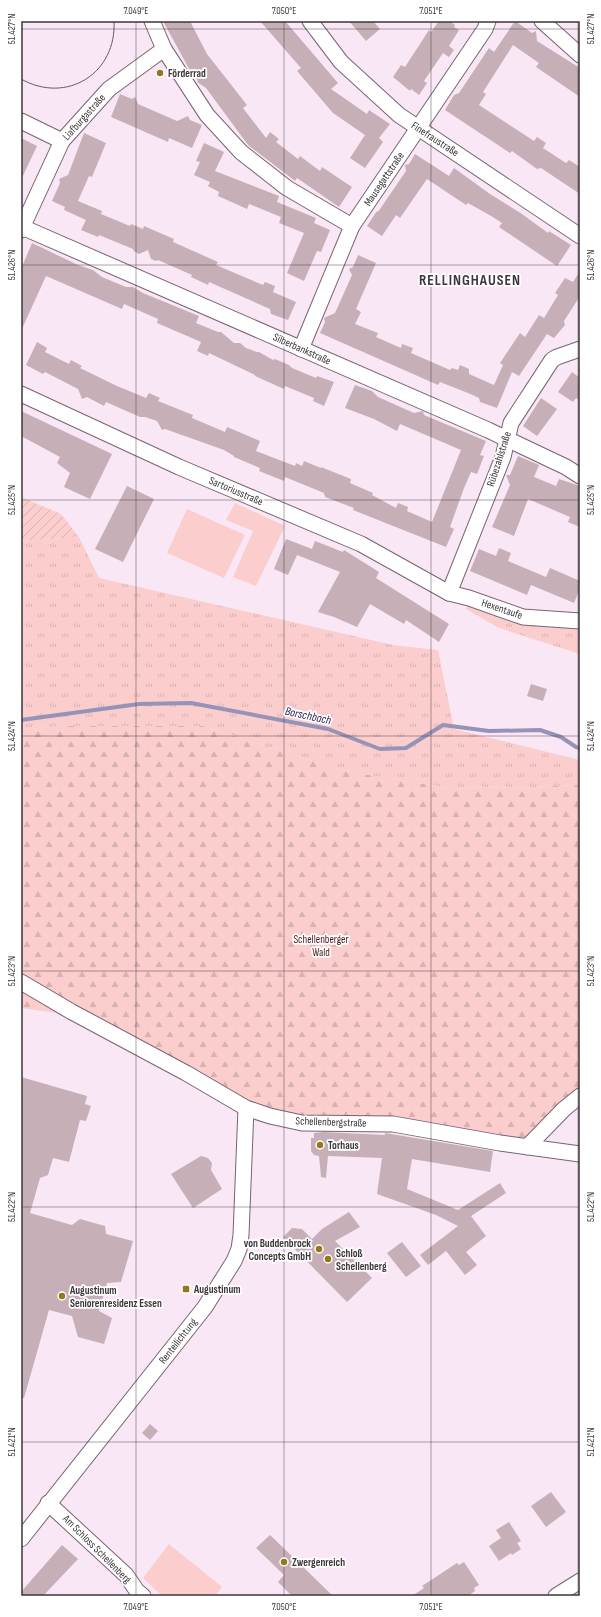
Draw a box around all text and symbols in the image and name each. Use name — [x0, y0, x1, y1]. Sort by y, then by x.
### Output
text: 7.049°E — [124, 5, 148, 17]
text: 7.050°E — [272, 5, 296, 17]
text: 7.051°E — [419, 5, 443, 17]
text: 51.427°N — [6, 14, 18, 44]
text: 51.427°N — [585, 14, 597, 44]
place label: Förderrad — [168, 67, 206, 80]
marker: Förderrad — [155, 68, 165, 78]
street label: Liafburgastraße — [60, 91, 108, 143]
street label: Finefraustraße — [409, 119, 461, 159]
street label: Mausegattstraße — [361, 149, 407, 209]
text: 51.426°N — [6, 250, 18, 280]
text: 51.426°N — [585, 250, 597, 280]
district label: RELLINGHAUSEN — [419, 271, 521, 290]
street label: Silberbankstraße — [271, 330, 333, 368]
street label: Rübezahlstraße — [484, 430, 514, 488]
street label: Sartoriusstraße — [207, 474, 265, 508]
text: 51.425°N — [6, 485, 18, 515]
text: 51.425°N — [585, 485, 597, 515]
street label: Hexentaufe — [480, 596, 524, 622]
water label: Borschbach — [284, 704, 332, 728]
text: 51.424°N — [6, 721, 18, 751]
text: 51.424°N — [585, 721, 597, 751]
park label: Schellenberger Wald — [293, 933, 349, 959]
text: 51.423°N — [6, 956, 18, 986]
text: 51.423°N — [585, 956, 597, 986]
street label: Schellenbergstraße — [295, 1114, 367, 1130]
place label: Torhaus — [328, 1139, 359, 1152]
marker: Torhaus — [315, 1140, 325, 1150]
text: 51.422°N — [6, 1192, 18, 1222]
text: 51.422°N — [585, 1192, 597, 1222]
place label: von Buddenbrock Concepts GmbH — [244, 1237, 311, 1263]
marker: von Buddenbrock Concepts GmbH — [314, 1244, 324, 1254]
place label: Schloß Schellenberg — [336, 1247, 387, 1273]
marker: Schloß Schellenberg — [323, 1254, 333, 1264]
place label: Augustinum — [193, 1283, 241, 1296]
place label: Augustinum Seniorenresidenz Essen — [69, 1284, 162, 1310]
marker: Augustinum — [181, 1284, 191, 1294]
marker: Augustinum Seniorenresidenz Essen — [57, 1291, 67, 1301]
street label: Renteilichtung — [156, 1315, 200, 1366]
text: 51.421°N — [6, 1427, 18, 1457]
text: 51.421°N — [585, 1427, 597, 1457]
street label: Am Schloss Schellenberg — [59, 1511, 134, 1586]
place label: Zwergenreich — [292, 1556, 345, 1569]
marker: Zwergenreich — [279, 1557, 289, 1567]
text: 7.049°E — [124, 1601, 148, 1613]
text: 7.050°E — [272, 1601, 296, 1613]
text: 7.051°E — [419, 1601, 443, 1613]

